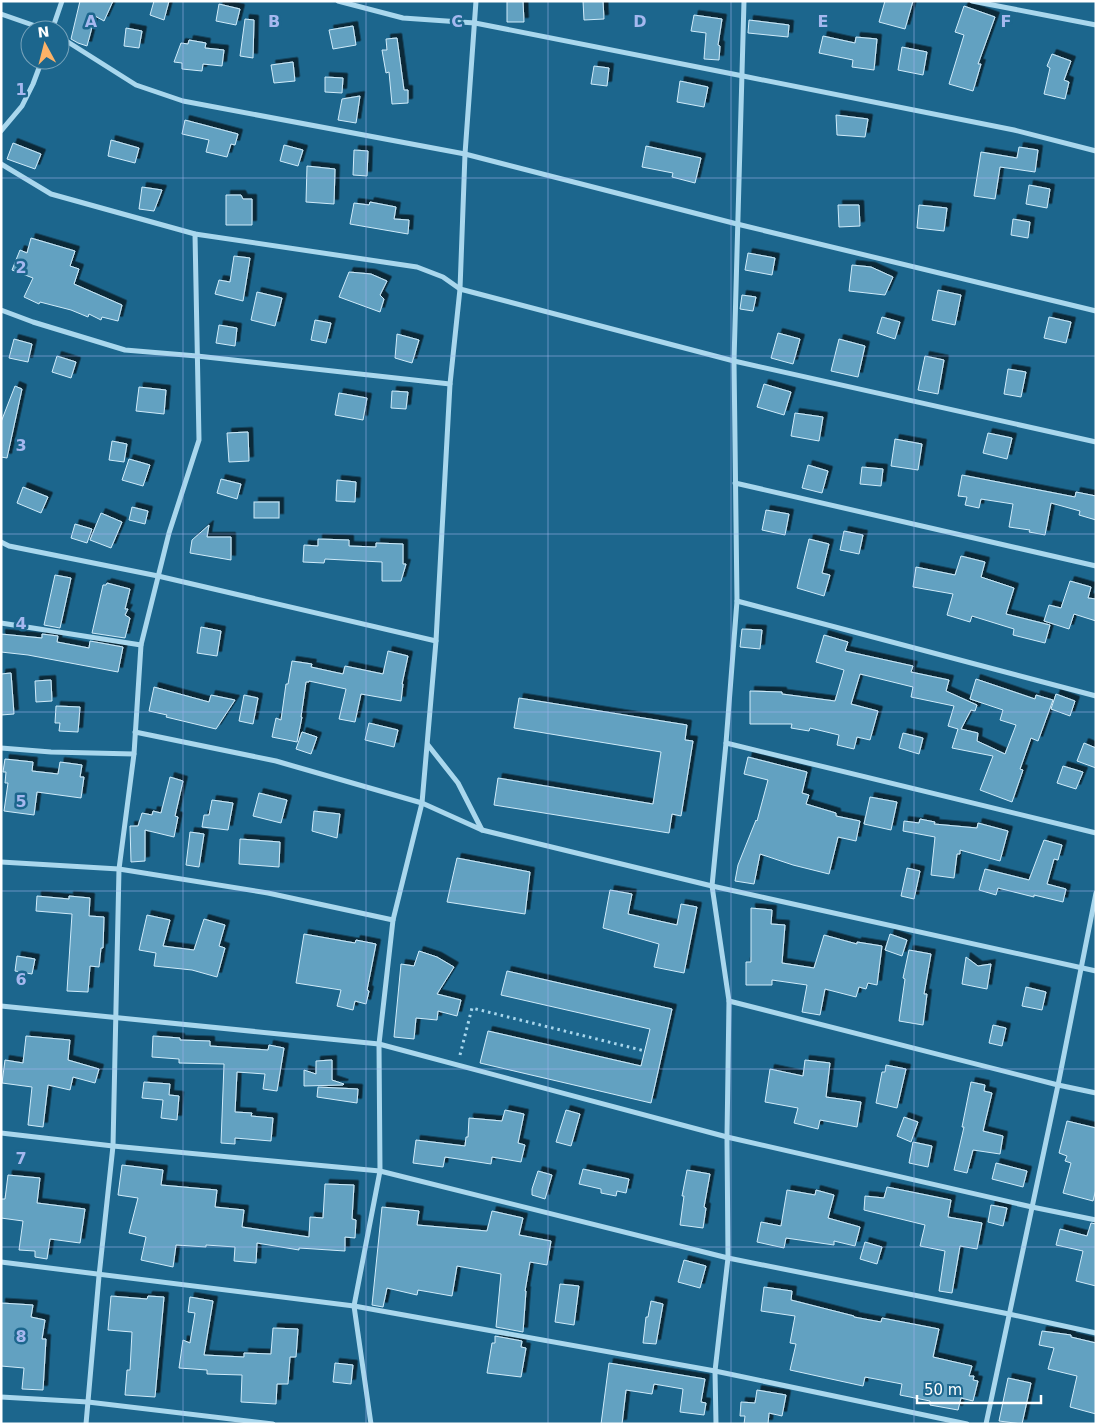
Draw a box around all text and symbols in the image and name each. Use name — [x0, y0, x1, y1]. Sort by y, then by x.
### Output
text: A — [85, 12, 98, 31]
text: B — [268, 12, 280, 31]
text: C — [451, 12, 463, 31]
text: D — [633, 12, 647, 31]
text: E — [818, 12, 828, 31]
text: F — [1001, 12, 1011, 31]
north arrow — [20, 20, 70, 70]
text: N — [37, 23, 50, 41]
text: 1 — [15, 80, 27, 99]
text: 2 — [15, 258, 27, 277]
text: 3 — [15, 436, 27, 455]
text: 4 — [15, 614, 27, 633]
text: 5 — [15, 792, 27, 811]
text: 6 — [15, 970, 27, 989]
text: 7 — [15, 1149, 27, 1168]
text: 8 — [15, 1327, 27, 1346]
scale bar — [917, 1372, 1041, 1404]
text: 50 m — [924, 1381, 962, 1399]

